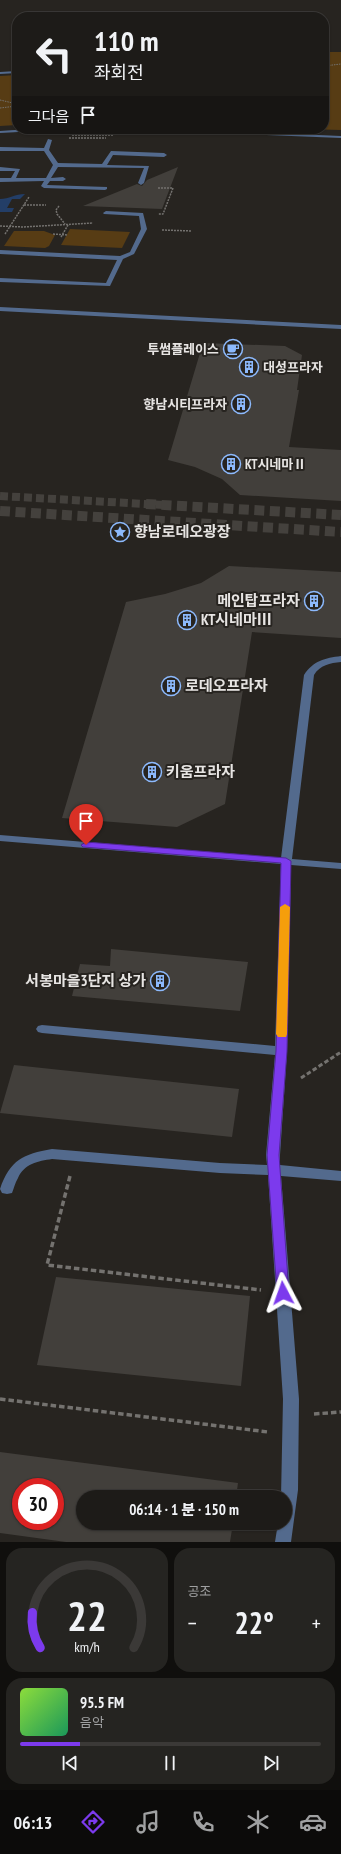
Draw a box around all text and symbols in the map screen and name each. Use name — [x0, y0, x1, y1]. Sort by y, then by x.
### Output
text: 110 m — [94, 22, 158, 59]
icon: left — [28, 28, 80, 80]
text: 좌회전 — [94, 61, 144, 84]
icon: arrive — [77, 104, 99, 126]
text: 그다음 — [28, 107, 69, 126]
cafe icon: 투썸플레이스 — [222, 338, 244, 360]
place label: 투썸플레이스 — [147, 341, 219, 358]
building icon: 대성프라자 — [238, 356, 260, 378]
place label: 대성프라자 — [263, 359, 323, 376]
building icon: 향남시티프라자 — [230, 393, 252, 415]
place label: 향남시티프라자 — [143, 396, 227, 413]
building icon: KT시네마Ⅱ — [220, 453, 242, 475]
place label: KT시네마Ⅱ — [245, 456, 306, 473]
place icon: 향남로데오광장 — [109, 521, 131, 543]
place label: 향남로데오광장 — [134, 522, 231, 541]
building icon: 메인탑프라자 — [303, 590, 325, 612]
place label: 메인탑프라자 — [217, 591, 300, 610]
building icon: KT시네마Ⅲ — [176, 609, 198, 631]
place label: KT시네마Ⅲ — [201, 610, 272, 629]
building icon: 로데오프라자 — [160, 675, 182, 697]
place label: 로데오프라자 — [185, 676, 268, 695]
building icon: 키움프라자 — [141, 761, 163, 783]
place label: 키움프라자 — [166, 762, 235, 781]
pin — [69, 804, 103, 845]
icon: arrive — [75, 810, 97, 832]
building icon: 서봉마을3단지 상가 — [149, 970, 171, 992]
place label: 서봉마을3단지 상가 — [25, 971, 146, 990]
position arrow — [262, 1272, 304, 1314]
speed limit sign: 30 — [12, 1478, 64, 1530]
text: 06:14 · 1 분 · 150 m — [129, 1500, 239, 1519]
text: 공조 — [188, 1583, 211, 1600]
text: 22 — [67, 1589, 107, 1642]
text: 22° — [234, 1603, 274, 1642]
text: − — [188, 1609, 197, 1637]
text: + — [312, 1609, 321, 1637]
text: km/h — [74, 1637, 99, 1656]
text: 95.5 FM — [80, 1693, 124, 1712]
text: 음악 — [80, 1714, 104, 1731]
icon: previous — [59, 1752, 81, 1774]
icon: pause — [159, 1752, 181, 1774]
icon: next — [260, 1752, 282, 1774]
icon: directions — [79, 1808, 107, 1836]
icon: music — [134, 1808, 162, 1836]
icon: phone — [189, 1808, 217, 1836]
icon: climate — [244, 1808, 272, 1836]
icon: car — [299, 1808, 327, 1836]
text: 06:13 — [14, 1811, 52, 1834]

